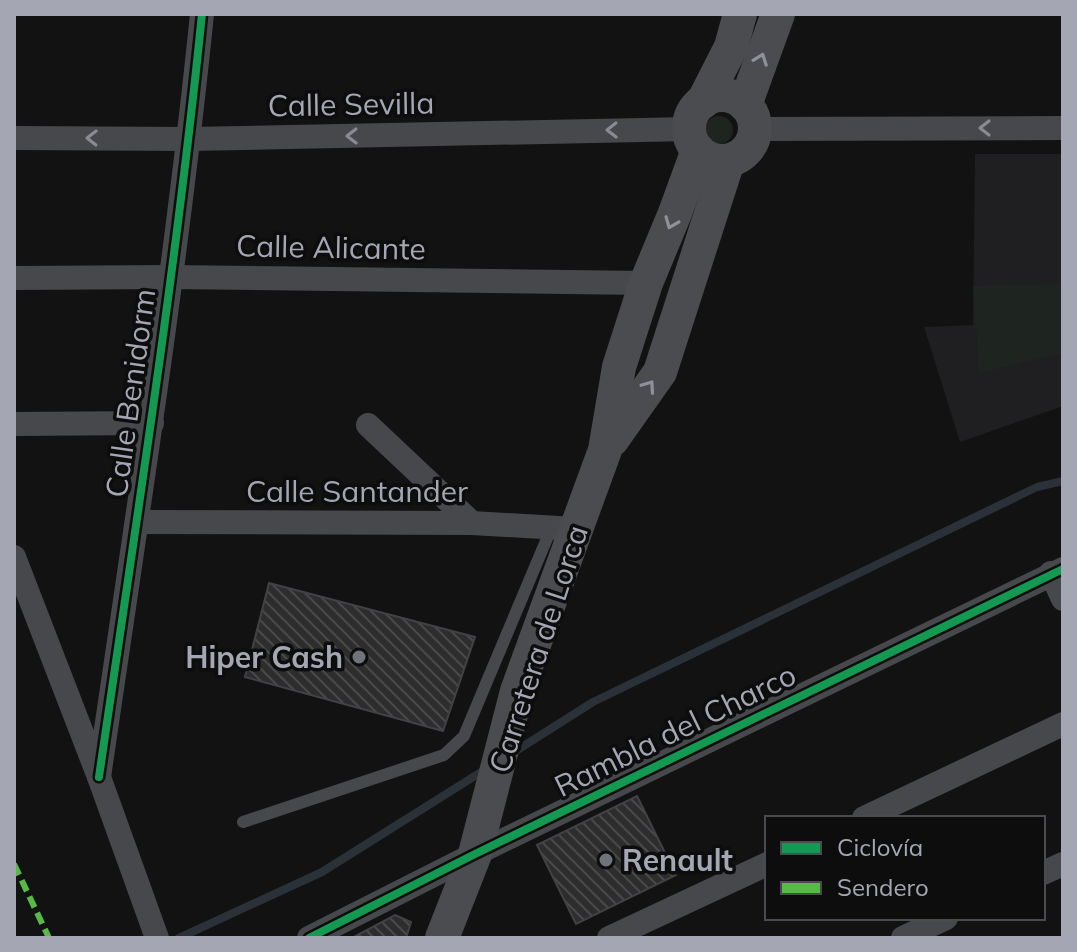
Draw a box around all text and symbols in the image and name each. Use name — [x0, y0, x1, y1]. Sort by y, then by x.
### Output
one-way arrow — [751, 53, 768, 67]
street label: Calle Sevilla — [267, 84, 435, 124]
one-way arrow — [978, 119, 991, 137]
one-way arrow — [605, 121, 618, 139]
one-way arrow — [345, 127, 358, 144]
one-way arrow — [85, 130, 98, 147]
one-way arrow — [664, 215, 681, 229]
street label: Calle Alicante — [236, 226, 426, 268]
street label: Calle Benidorm — [97, 286, 163, 500]
one-way arrow — [639, 381, 654, 395]
street label: Calle Santander — [246, 472, 468, 510]
street label: Carretera de Lorca — [480, 520, 596, 778]
place label: Hiper Cash — [185, 638, 343, 676]
marker: Hiper Cash — [350, 648, 368, 666]
street label: Rambla del Charco — [548, 655, 802, 805]
legend — [765, 816, 1045, 920]
text: Ciclovía — [837, 832, 923, 862]
place label: Renault — [622, 841, 733, 879]
marker: Renault — [597, 851, 615, 869]
text: Sendero — [837, 872, 929, 902]

